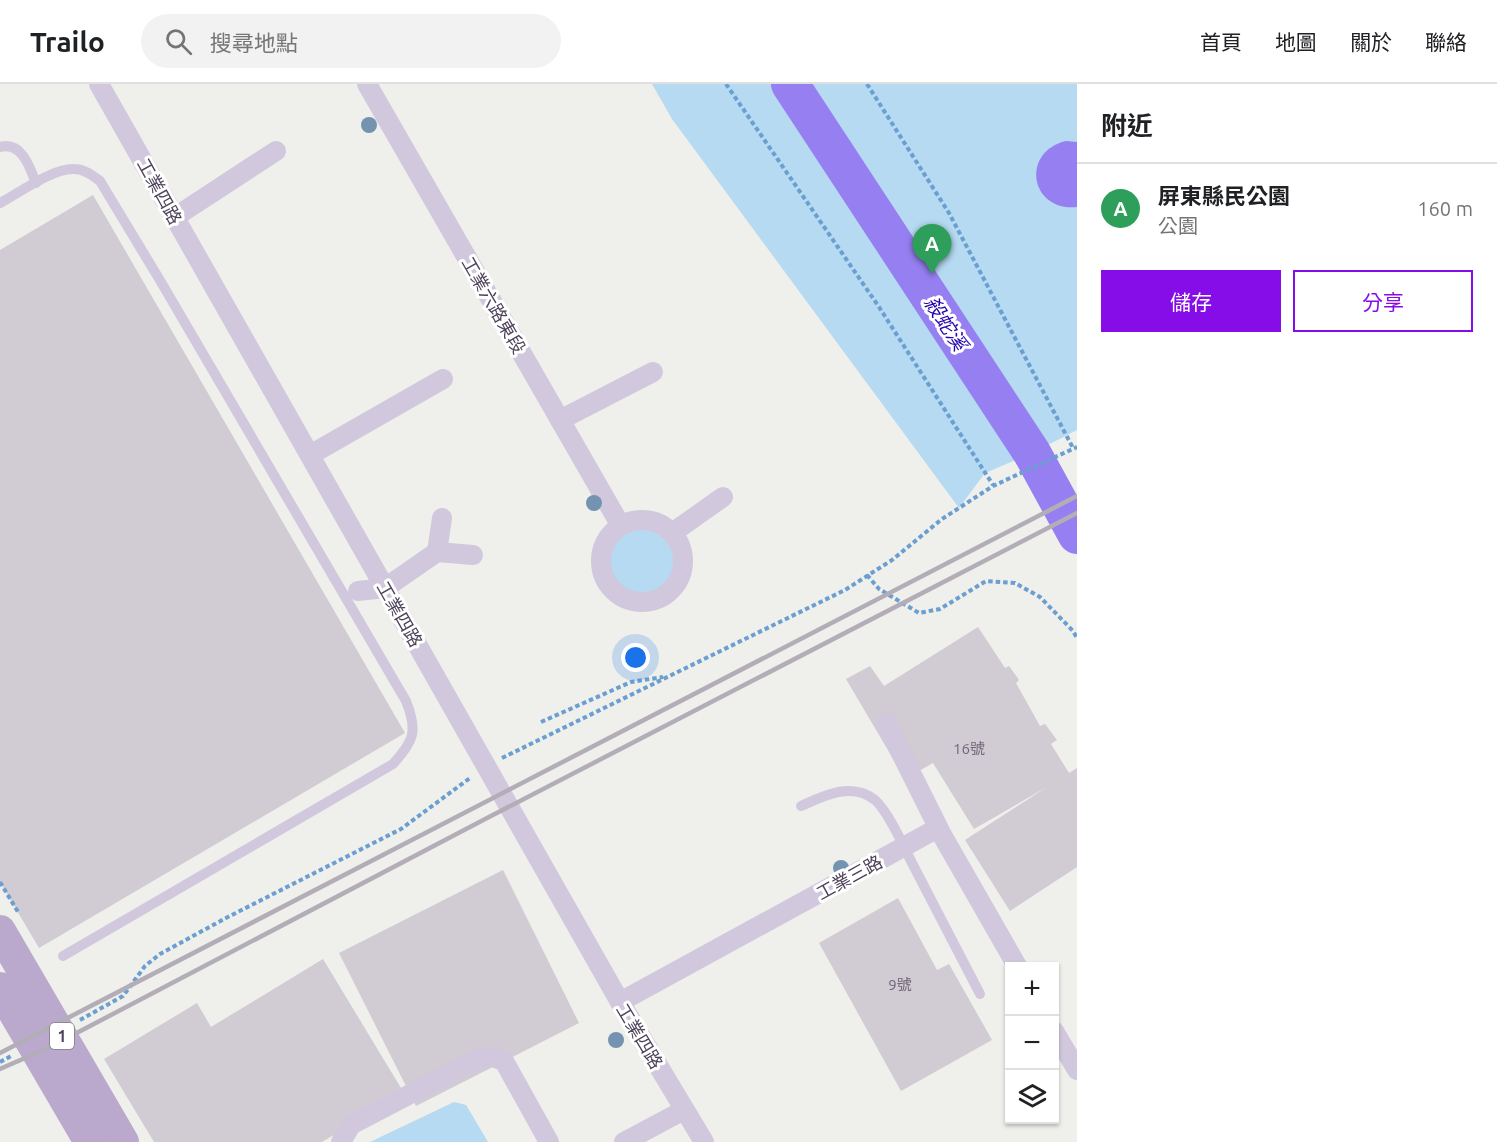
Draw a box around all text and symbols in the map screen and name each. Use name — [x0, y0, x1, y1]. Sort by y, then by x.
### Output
search box — [141, 14, 561, 68]
icon: search — [162, 25, 195, 58]
text: Trailo — [30, 26, 105, 57]
text: 搜尋地點 — [210, 30, 298, 55]
text: 首頁 — [1200, 30, 1242, 54]
text: 地圖 — [1275, 30, 1317, 54]
text: 關於 — [1350, 30, 1392, 54]
text: 聯絡 — [1425, 30, 1467, 54]
text: 附近 — [1101, 111, 1153, 140]
street label: 工業四路 — [134, 155, 186, 227]
text: 屏東縣民公園 — [1158, 183, 1290, 208]
text: A — [1113, 197, 1128, 220]
text: 160 m — [1417, 197, 1473, 220]
text: 公園 — [1158, 214, 1198, 237]
pin: A — [912, 224, 952, 274]
street label: 工業六路東段 — [458, 253, 530, 357]
button: 儲存 — [1101, 270, 1281, 332]
button: 分享 — [1293, 270, 1473, 332]
water label: 殺蛇溪 — [920, 292, 974, 357]
street label: 工業四路 — [373, 578, 427, 650]
your location — [621, 643, 650, 672]
house number: 16號 — [953, 740, 985, 757]
street label: 工業三路 — [813, 851, 885, 903]
map controls — [1005, 962, 1059, 1124]
button: + — [1005, 962, 1059, 1016]
house number: 9號 — [888, 976, 912, 993]
street label: 工業四路 — [613, 1000, 667, 1072]
button: − — [1005, 1016, 1059, 1070]
road number: 1 — [50, 1023, 74, 1049]
button: layers — [1005, 1070, 1059, 1124]

